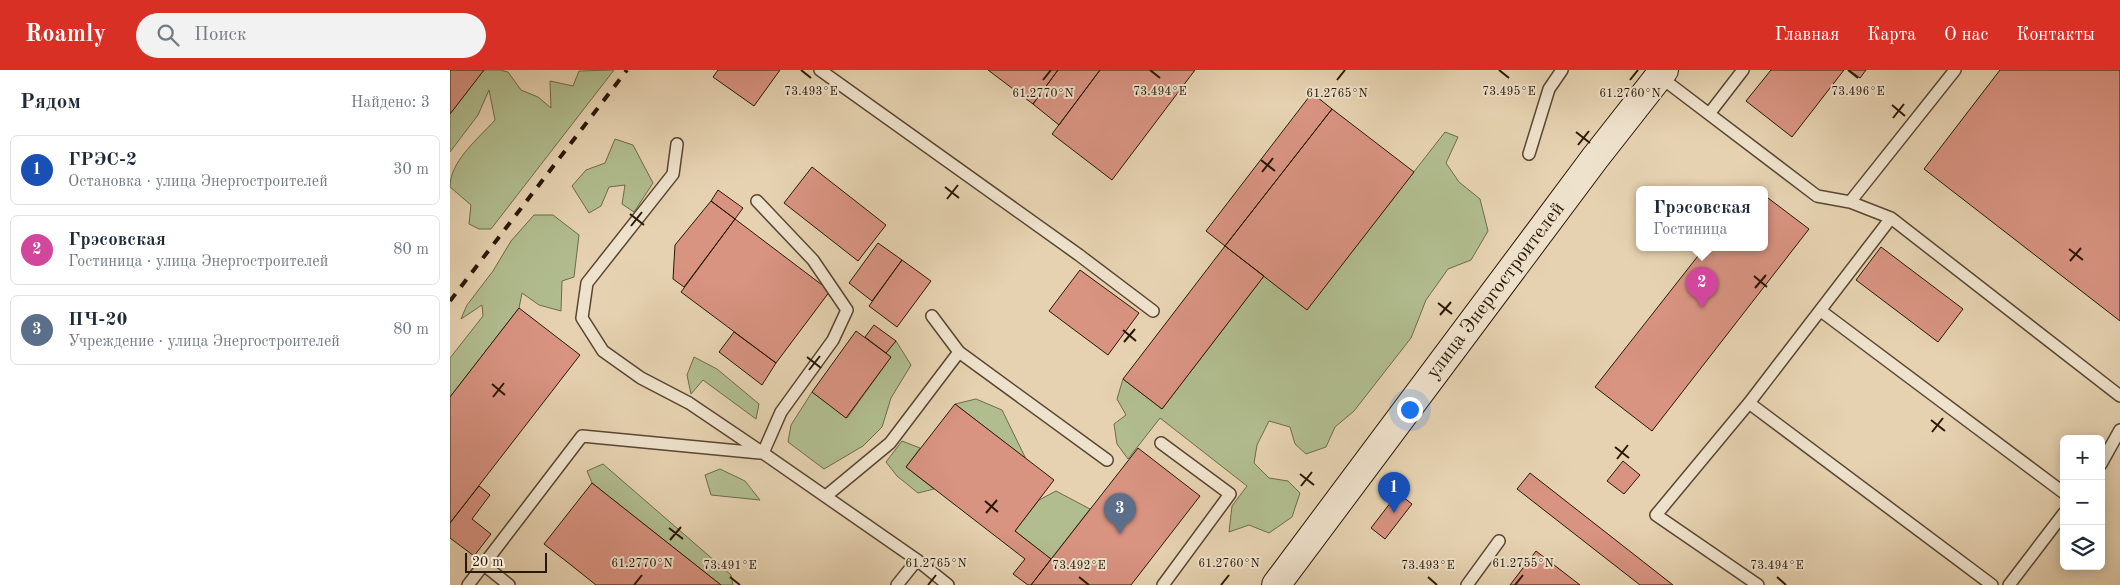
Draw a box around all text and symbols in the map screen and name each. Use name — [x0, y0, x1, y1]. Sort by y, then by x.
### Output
search box — [136, 13, 486, 58]
icon: search — [154, 21, 182, 49]
text: Roamly — [25, 23, 106, 47]
text: Поиск — [194, 26, 246, 45]
text: Главная — [1775, 26, 1839, 44]
text: Карта — [1867, 26, 1916, 44]
text: О нас — [1944, 26, 1988, 44]
text: Контакты — [2016, 26, 2095, 44]
text: 73.495°E — [1482, 85, 1536, 98]
text: 73.493°E — [784, 86, 838, 98]
text: 73.494°E — [1133, 86, 1187, 98]
text: 73.496°E — [1831, 86, 1885, 98]
text: 61.2765°N — [1306, 87, 1368, 100]
text: 61.2770°N — [1012, 88, 1074, 100]
text: 61.2760°N — [1599, 88, 1661, 100]
text: Рядом — [20, 92, 81, 113]
text: Найдено: 3 — [351, 95, 430, 111]
text: ГРЭС-2 — [68, 151, 137, 170]
text: 1 — [32, 162, 42, 178]
text: 30 m — [393, 162, 429, 178]
text: Остановка · улица Энергостроителей — [68, 174, 328, 190]
popup — [1636, 186, 1768, 251]
street label: улица Энергостроителей — [1423, 199, 1569, 383]
text: Грэсовская — [1653, 199, 1751, 218]
text: Гостиница — [1653, 222, 1727, 238]
text: Грэсовская — [68, 231, 166, 250]
text: 2 — [32, 242, 42, 258]
text: 80 m — [393, 242, 429, 258]
text: Гостиница · улица Энергостроителей — [68, 254, 328, 270]
pin: 2 — [1686, 267, 1718, 308]
text: ПЧ-20 — [68, 311, 127, 330]
text: 3 — [32, 322, 42, 338]
text: 80 m — [393, 322, 429, 338]
text: Учреждение · улица Энергостроителей — [68, 334, 340, 350]
your location — [1397, 397, 1423, 423]
map controls — [2060, 435, 2105, 570]
button: + — [2060, 435, 2105, 480]
pin: 1 — [1378, 472, 1410, 513]
button: − — [2060, 480, 2105, 525]
pin: 3 — [1104, 493, 1136, 534]
button: layers — [2060, 525, 2105, 570]
scale bar — [465, 550, 548, 573]
text: 20 m — [472, 555, 503, 569]
text: 61.2765°N — [905, 557, 967, 570]
text: 61.2755°N — [1492, 557, 1554, 570]
text: 61.2770°N — [611, 558, 673, 570]
text: 61.2760°N — [1198, 558, 1260, 570]
text: 73.491°E — [703, 560, 757, 572]
text: 73.492°E — [1052, 560, 1106, 572]
text: 73.493°E — [1401, 560, 1455, 572]
text: 73.494°E — [1750, 560, 1804, 572]

